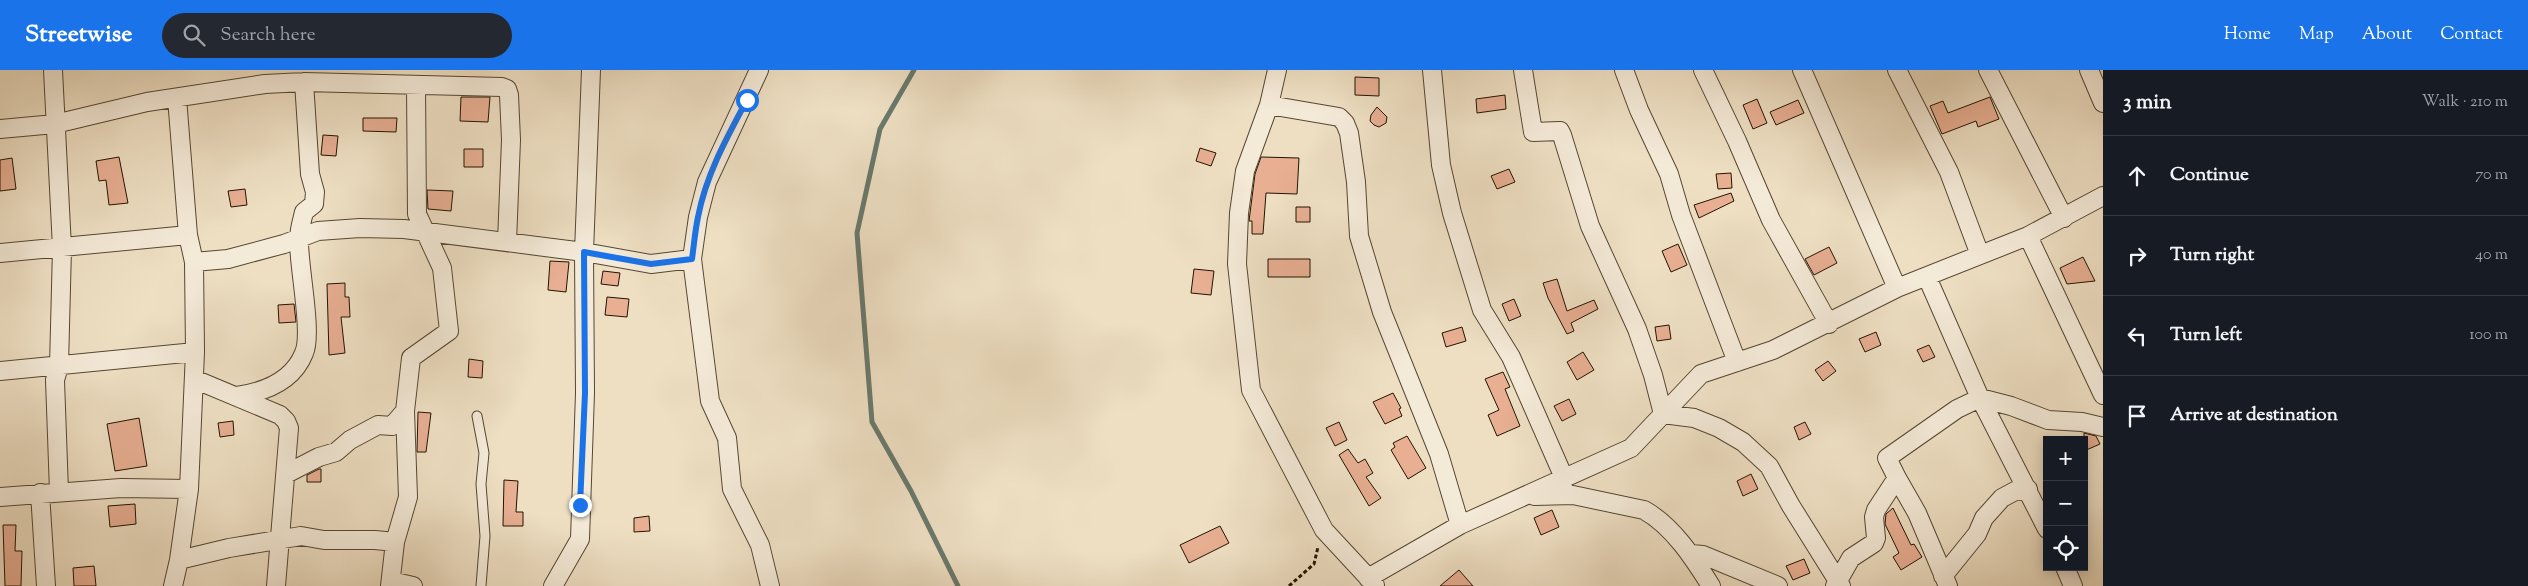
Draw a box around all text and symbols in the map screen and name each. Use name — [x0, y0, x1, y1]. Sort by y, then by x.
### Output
search box — [162, 13, 512, 58]
text: Streetwise — [25, 18, 132, 52]
icon: search — [180, 21, 208, 49]
text: Search here — [220, 22, 316, 49]
text: Home — [2224, 22, 2271, 48]
text: Map — [2299, 22, 2334, 48]
text: About — [2362, 22, 2412, 48]
text: Contact — [2440, 22, 2503, 48]
text: 3 min — [2123, 88, 2172, 118]
route start — [736, 89, 759, 112]
text: Walk · 210 m — [2422, 91, 2508, 114]
icon: ahead — [2123, 162, 2151, 190]
text: Continue — [2170, 162, 2249, 189]
text: 70 m — [2475, 164, 2508, 187]
icon: right — [2123, 242, 2151, 270]
text: Turn right — [2170, 242, 2254, 269]
text: 40 m — [2475, 244, 2508, 267]
icon: left — [2123, 322, 2151, 350]
text: Turn left — [2170, 322, 2242, 349]
text: 100 m — [2469, 324, 2508, 347]
icon: arrive — [2123, 402, 2151, 430]
text: Arrive at destination — [2170, 402, 2338, 429]
map controls — [2043, 436, 2088, 571]
button: + — [2043, 436, 2088, 481]
button: − — [2043, 481, 2088, 526]
route end — [569, 494, 592, 517]
button: locate — [2043, 526, 2088, 571]

